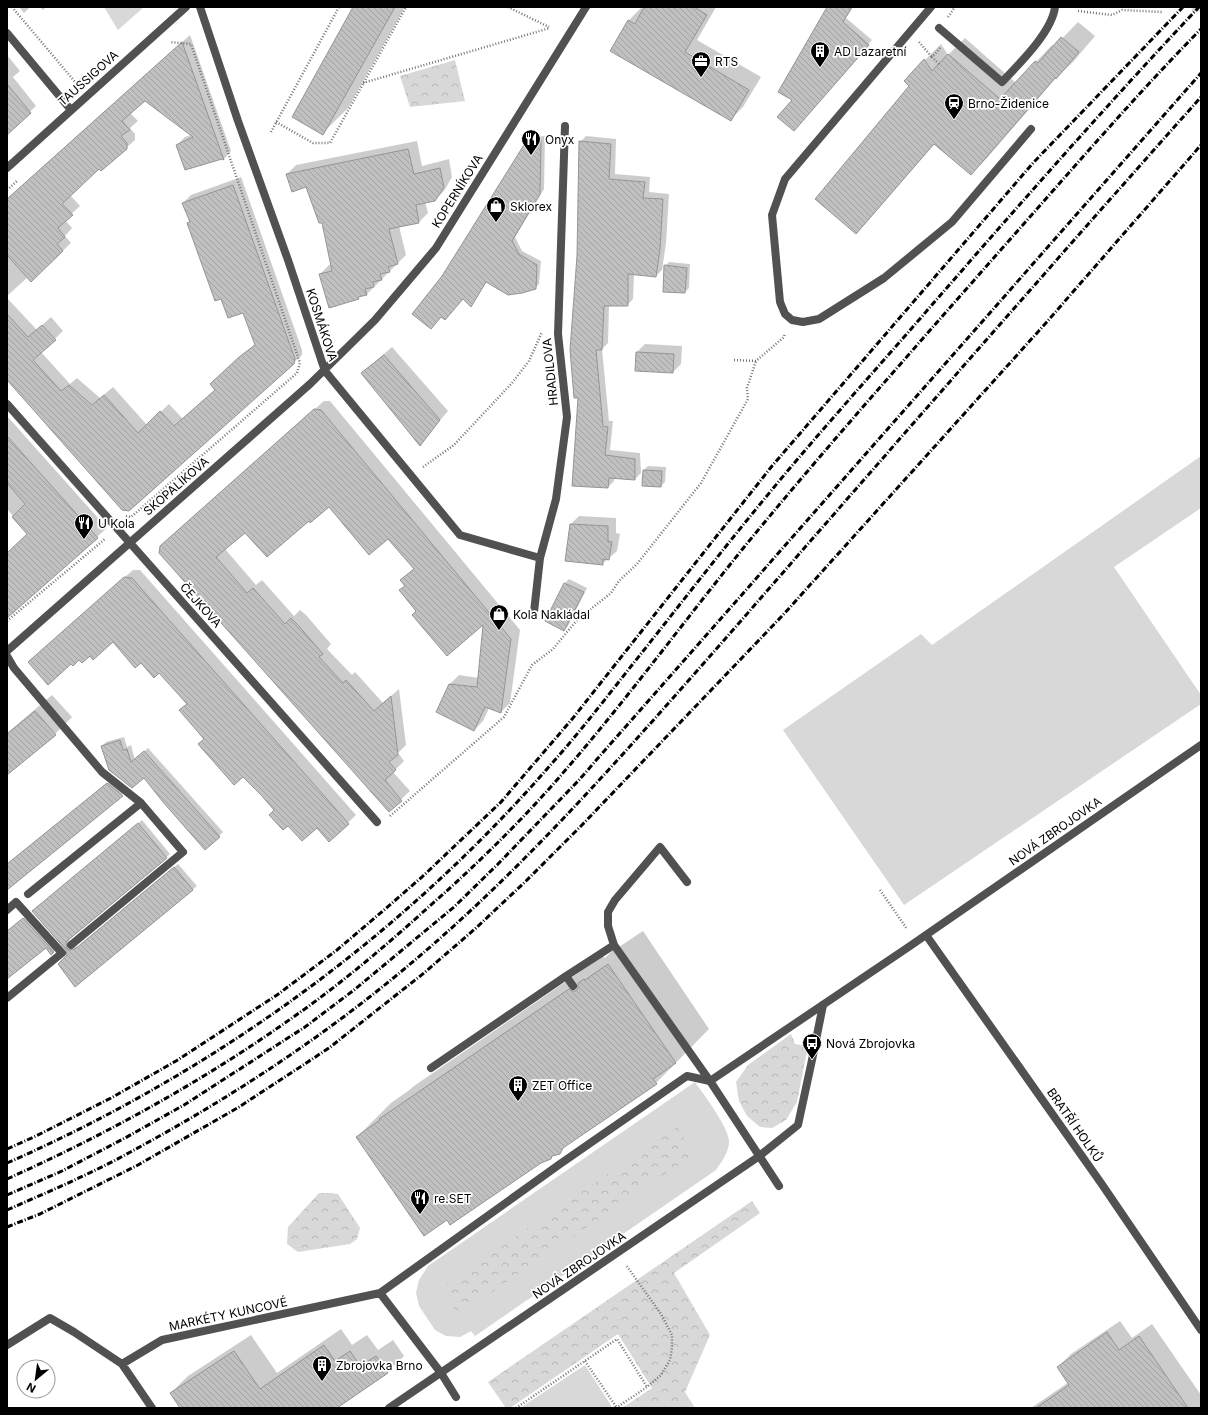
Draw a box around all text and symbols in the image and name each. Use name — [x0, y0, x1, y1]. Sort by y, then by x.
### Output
building icon: AD Lazaretní — [809, 40, 831, 68]
place label: AD Lazaretní — [834, 44, 907, 59]
street label: TAUSSIGOVA — [55, 47, 121, 109]
office icon: RTS — [690, 50, 712, 78]
place label: RTS — [715, 54, 738, 69]
station icon: Brno-Židenice — [943, 92, 965, 120]
place label: Brno-Židenice — [968, 96, 1049, 111]
restaurant icon: Onyx — [520, 128, 542, 156]
place label: Onyx — [545, 132, 575, 147]
street label: KOPERNÍKOVA — [428, 151, 486, 231]
shop icon: Sklorex — [485, 195, 507, 223]
place label: Sklorex — [510, 199, 552, 214]
street label: KOSMÁKOVA — [303, 287, 341, 363]
street label: HRADILOVA — [539, 338, 561, 406]
street label: SKOPALÍKOVA — [140, 454, 212, 518]
restaurant icon: U Kola — [73, 512, 95, 540]
place label: U Kola — [98, 516, 135, 531]
street label: ČEJKOVA — [177, 580, 225, 630]
shop icon: Kola Nakládal — [488, 603, 510, 631]
place label: Kola Nakládal — [513, 607, 590, 622]
street label: NOVÁ ZBROJOVKA — [1006, 793, 1104, 869]
bus stop icon: Nová Zbrojovka — [801, 1032, 823, 1060]
place label: Nová Zbrojovka — [826, 1036, 915, 1051]
building icon: ZET Office — [507, 1074, 529, 1102]
place label: ZET Office — [532, 1078, 592, 1093]
street label: BRATŘÍ HOLKŮ — [1044, 1085, 1106, 1165]
restaurant icon: re.SET — [409, 1187, 431, 1215]
place label: re.SET — [434, 1191, 472, 1206]
street label: NOVÁ ZBROJOVKA — [529, 1228, 629, 1302]
street label: MARKÉTY KUNCOVÉ — [167, 1294, 289, 1334]
building icon: Zbrojovka Brno — [311, 1354, 333, 1382]
place label: Zbrojovka Brno — [336, 1358, 423, 1373]
north arrow — [16, 1359, 56, 1399]
text: N — [24, 1380, 38, 1396]

